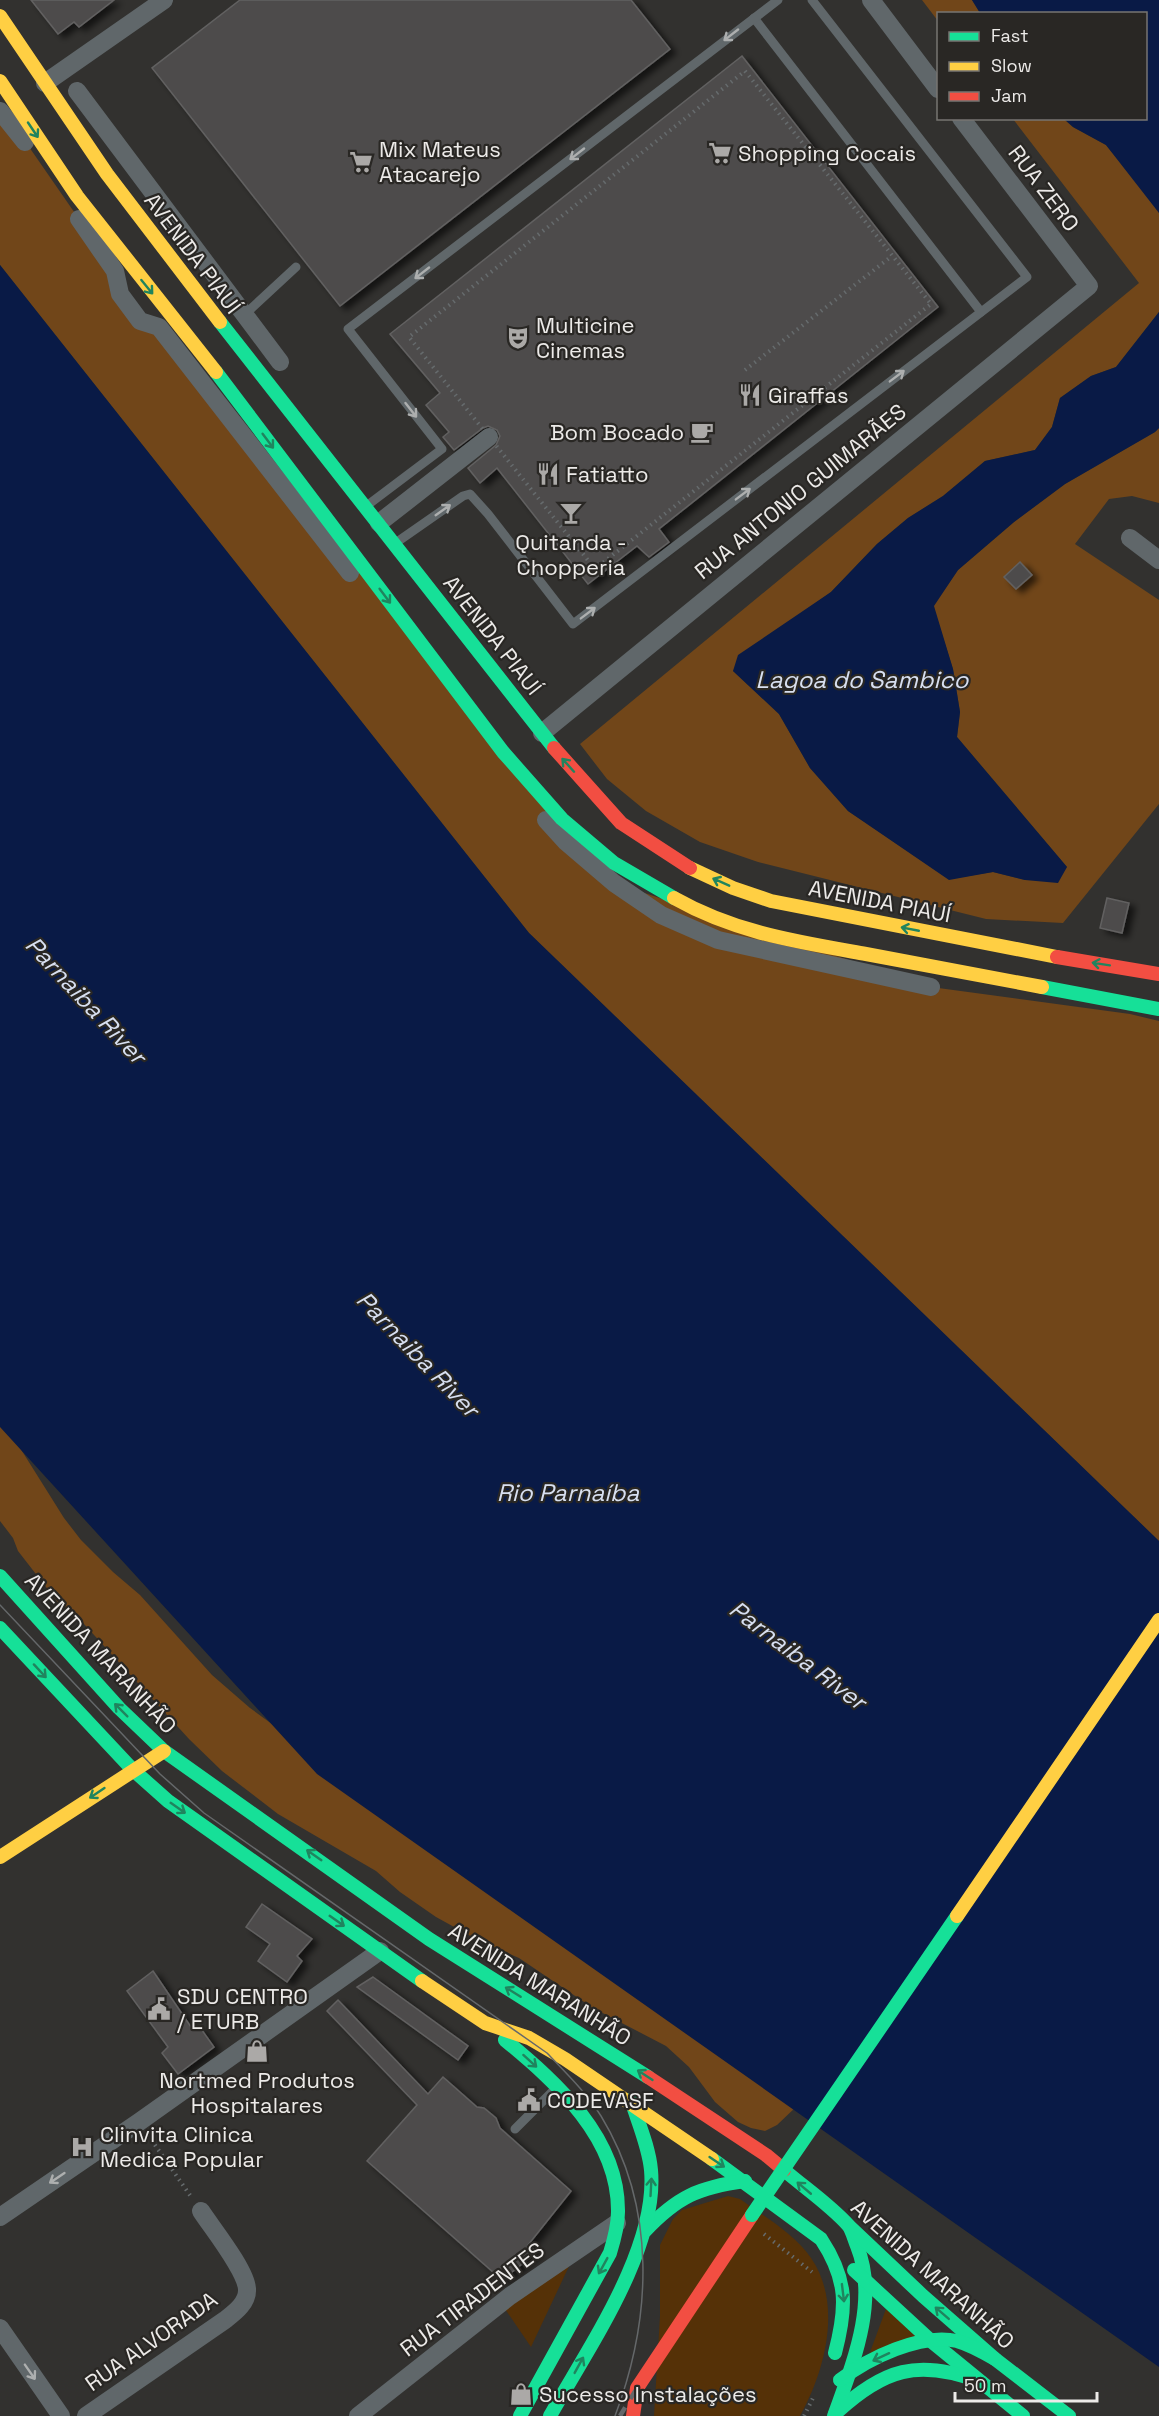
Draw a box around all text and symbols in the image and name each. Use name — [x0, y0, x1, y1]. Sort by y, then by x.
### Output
legend — [937, 12, 1147, 120]
text: Fast — [991, 24, 1028, 47]
one-way arrow — [724, 29, 740, 42]
text: Slow — [991, 54, 1032, 77]
text: Jam — [991, 84, 1027, 107]
one-way arrow — [27, 121, 39, 138]
place label: Mix Mateus Atacarejo — [379, 135, 501, 188]
place label: Shopping Cocais — [738, 139, 916, 167]
street label: RUA ZERO — [1002, 139, 1086, 237]
supermarket icon: Shopping Cocais — [707, 140, 733, 166]
one-way arrow — [569, 148, 585, 161]
supermarket icon: Mix Mateus Atacarejo — [348, 149, 374, 175]
street label: AVENIDA PIAUÍ — [138, 187, 248, 320]
one-way arrow — [414, 266, 430, 279]
one-way arrow — [141, 279, 154, 295]
place label: Multicine Cinemas — [536, 311, 634, 364]
theatre icon: Multicine Cinemas — [505, 325, 531, 351]
one-way arrow — [889, 369, 905, 382]
place label: Giraffas — [768, 381, 849, 409]
restaurant icon: Giraffas — [737, 382, 763, 408]
street label: RUA ANTONIO GUIMARÃES — [689, 397, 911, 585]
one-way arrow — [405, 402, 418, 418]
place label: Bom Bocado — [550, 418, 684, 446]
cafe icon: Bom Bocado — [689, 419, 715, 445]
one-way arrow — [262, 432, 274, 448]
place label: Fatiatto — [566, 460, 649, 488]
restaurant icon: Fatiatto — [535, 461, 561, 487]
one-way arrow — [734, 488, 750, 501]
bar icon: Quitanda - Chopperia — [558, 500, 584, 526]
one-way arrow — [434, 504, 451, 516]
place label: Quitanda - Chopperia — [515, 528, 627, 581]
street label: AVENIDA PIAUÍ — [437, 569, 549, 701]
one-way arrow — [379, 588, 392, 604]
one-way arrow — [580, 607, 596, 620]
water label: Lagoa do Sambico — [756, 664, 970, 695]
one-way arrow — [561, 757, 575, 772]
street label: AVENIDA PIAUÍ — [806, 873, 954, 929]
one-way arrow — [712, 876, 730, 888]
one-way arrow — [900, 923, 920, 934]
water label: Parnaiba River — [19, 930, 155, 1073]
one-way arrow — [1092, 959, 1112, 970]
water label: Parnaiba River — [350, 1284, 488, 1426]
water label: Rio Parnaíba — [497, 1477, 640, 1508]
street label: AVENIDA MARANHÃO — [19, 1567, 183, 1739]
water label: Parnaiba River — [723, 1593, 875, 1718]
one-way arrow — [33, 1663, 47, 1678]
one-way arrow — [114, 1703, 129, 1718]
one-way arrow — [89, 1787, 105, 1799]
one-way arrow — [169, 1802, 185, 1814]
one-way arrow — [306, 1849, 322, 1861]
one-way arrow — [328, 1915, 344, 1927]
street label: AVENIDA MARANHÃO — [443, 1916, 637, 2052]
place label: SDU CENTRO / ETURB — [177, 1982, 308, 2035]
one-way arrow — [505, 1986, 522, 1998]
public building icon: SDU CENTRO / ETURB — [146, 1996, 172, 2022]
shop icon: Nortmed Produtos Hospitalares — [244, 2038, 270, 2064]
one-way arrow — [522, 2054, 537, 2068]
place label: Nortmed Produtos Hospitalares — [159, 2066, 355, 2119]
one-way arrow — [638, 2069, 654, 2081]
place label: CODEVASF — [547, 2086, 654, 2114]
public building icon: CODEVASF — [516, 2087, 542, 2113]
place label: Clinvita Clinica Medica Popular — [100, 2120, 264, 2173]
hospital icon: Clinvita Clinica Medica Popular — [69, 2134, 95, 2160]
one-way arrow — [708, 2156, 724, 2168]
one-way arrow — [49, 2172, 66, 2184]
one-way arrow — [645, 2177, 656, 2197]
one-way arrow — [796, 2181, 812, 2194]
street label: AVENIDA MARANHÃO — [845, 2193, 1021, 2355]
street label: RUA TIRADENTES — [394, 2236, 550, 2362]
one-way arrow — [597, 2257, 609, 2274]
one-way arrow — [837, 2282, 848, 2302]
street label: RUA ALVORADA — [79, 2285, 223, 2397]
one-way arrow — [935, 2306, 950, 2320]
one-way arrow — [872, 2352, 890, 2363]
one-way arrow — [573, 2357, 585, 2374]
one-way arrow — [24, 2363, 36, 2380]
scale bar — [955, 2365, 1098, 2403]
text: 50 m — [964, 2374, 1006, 2397]
place label: Sucesso Instalações — [539, 2380, 757, 2408]
shop icon: Sucesso Instalações — [508, 2381, 534, 2407]

